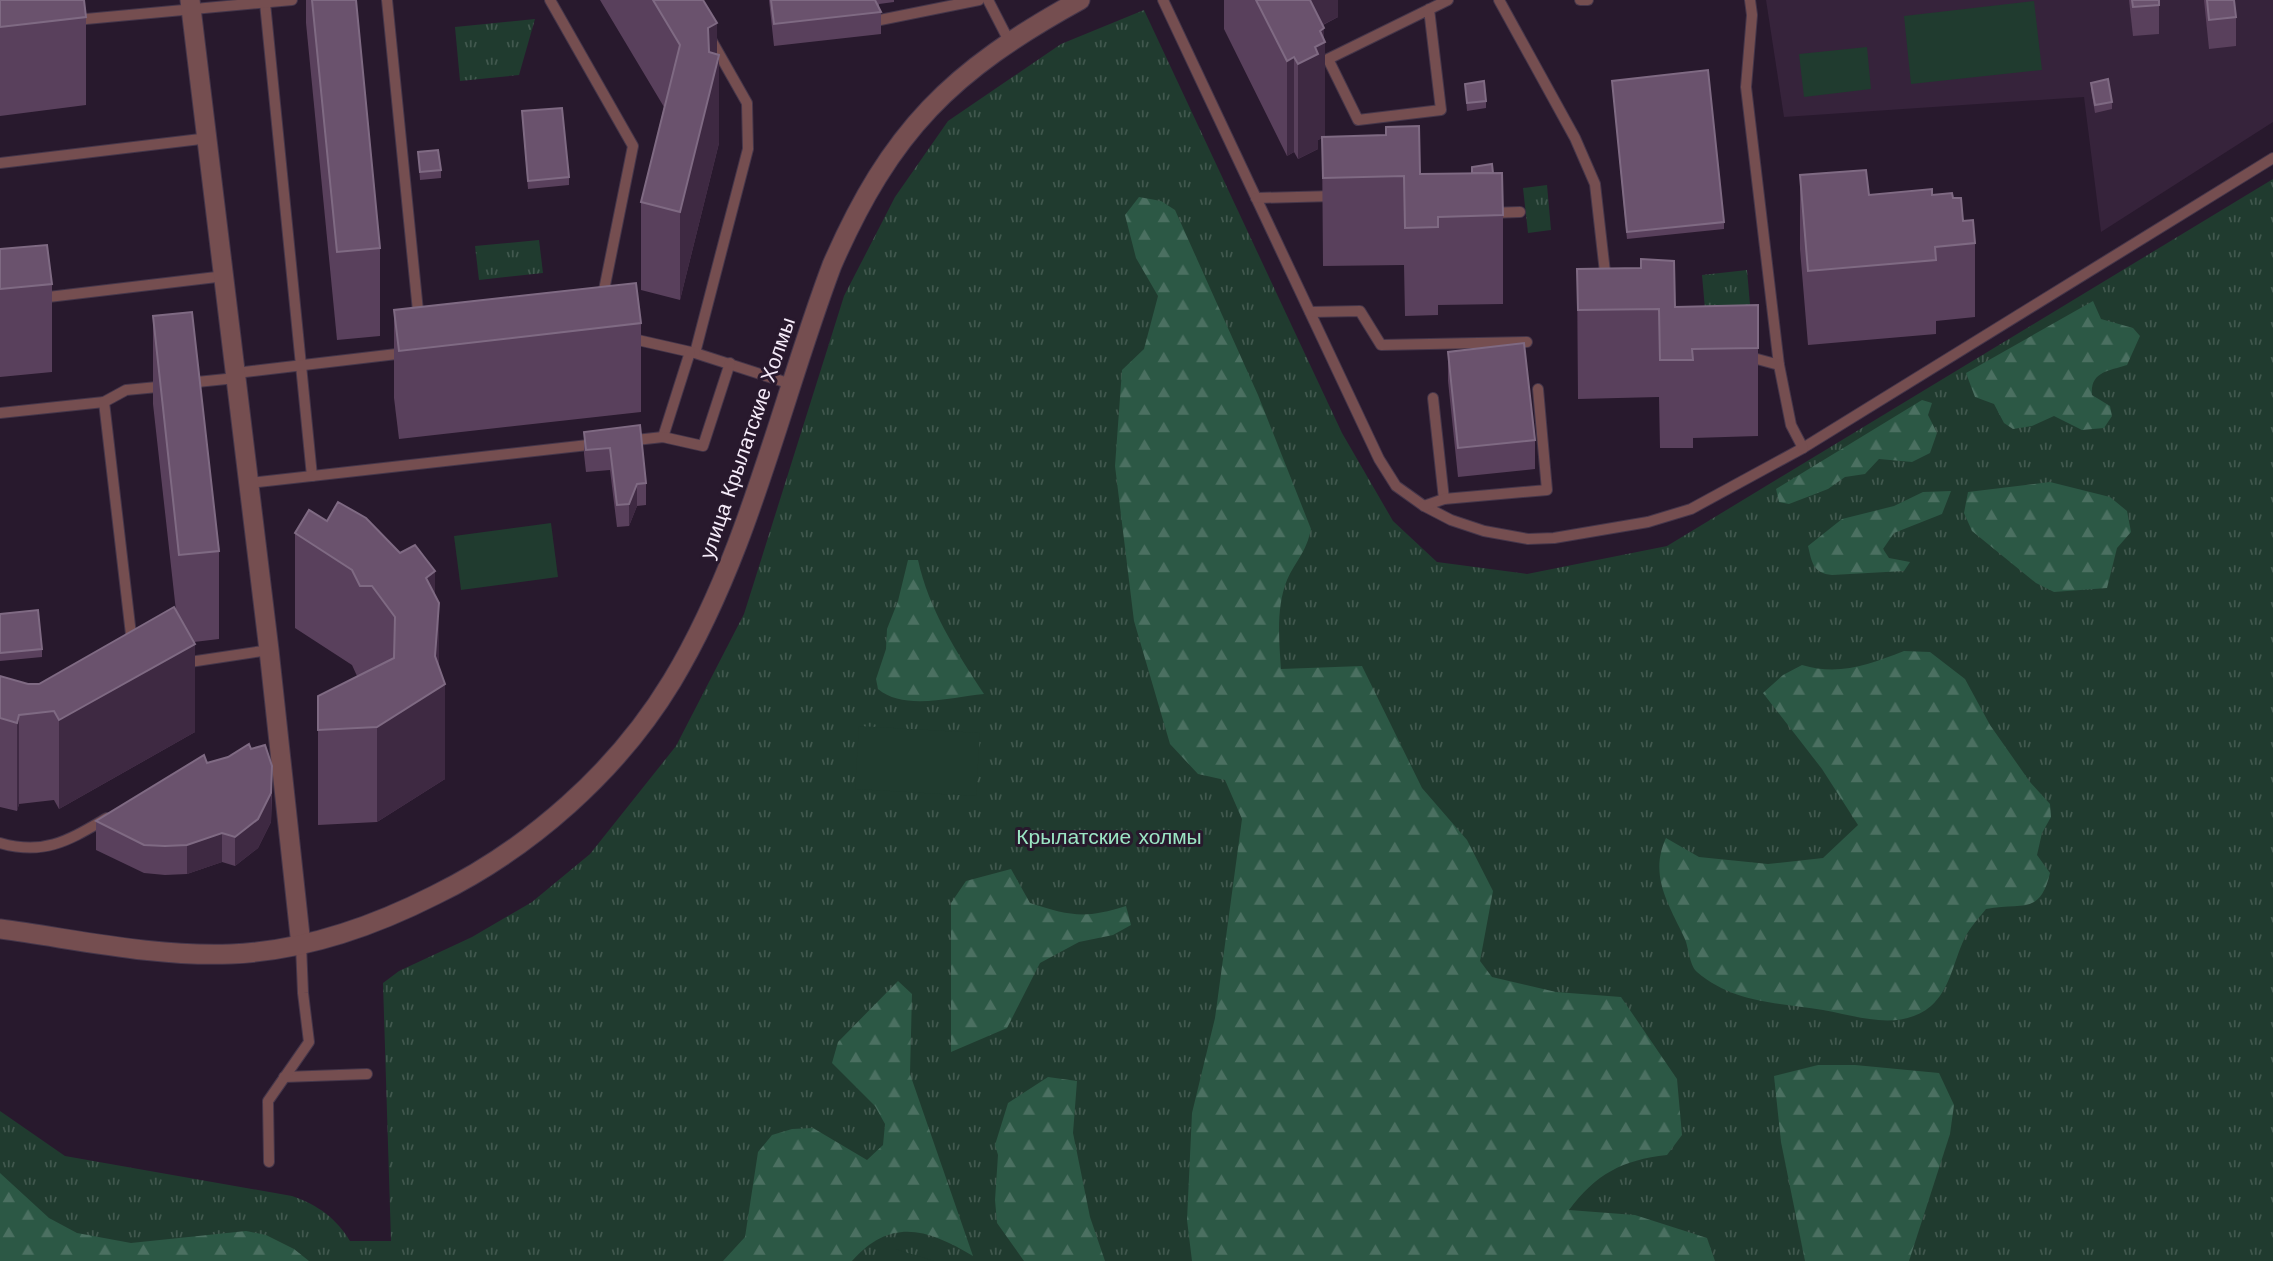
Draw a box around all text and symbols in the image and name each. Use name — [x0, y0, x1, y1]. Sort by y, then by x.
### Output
street label: улица Крылатские Холмы — [694, 314, 800, 562]
park label: Крылатские холмы — [1016, 824, 1202, 849]

